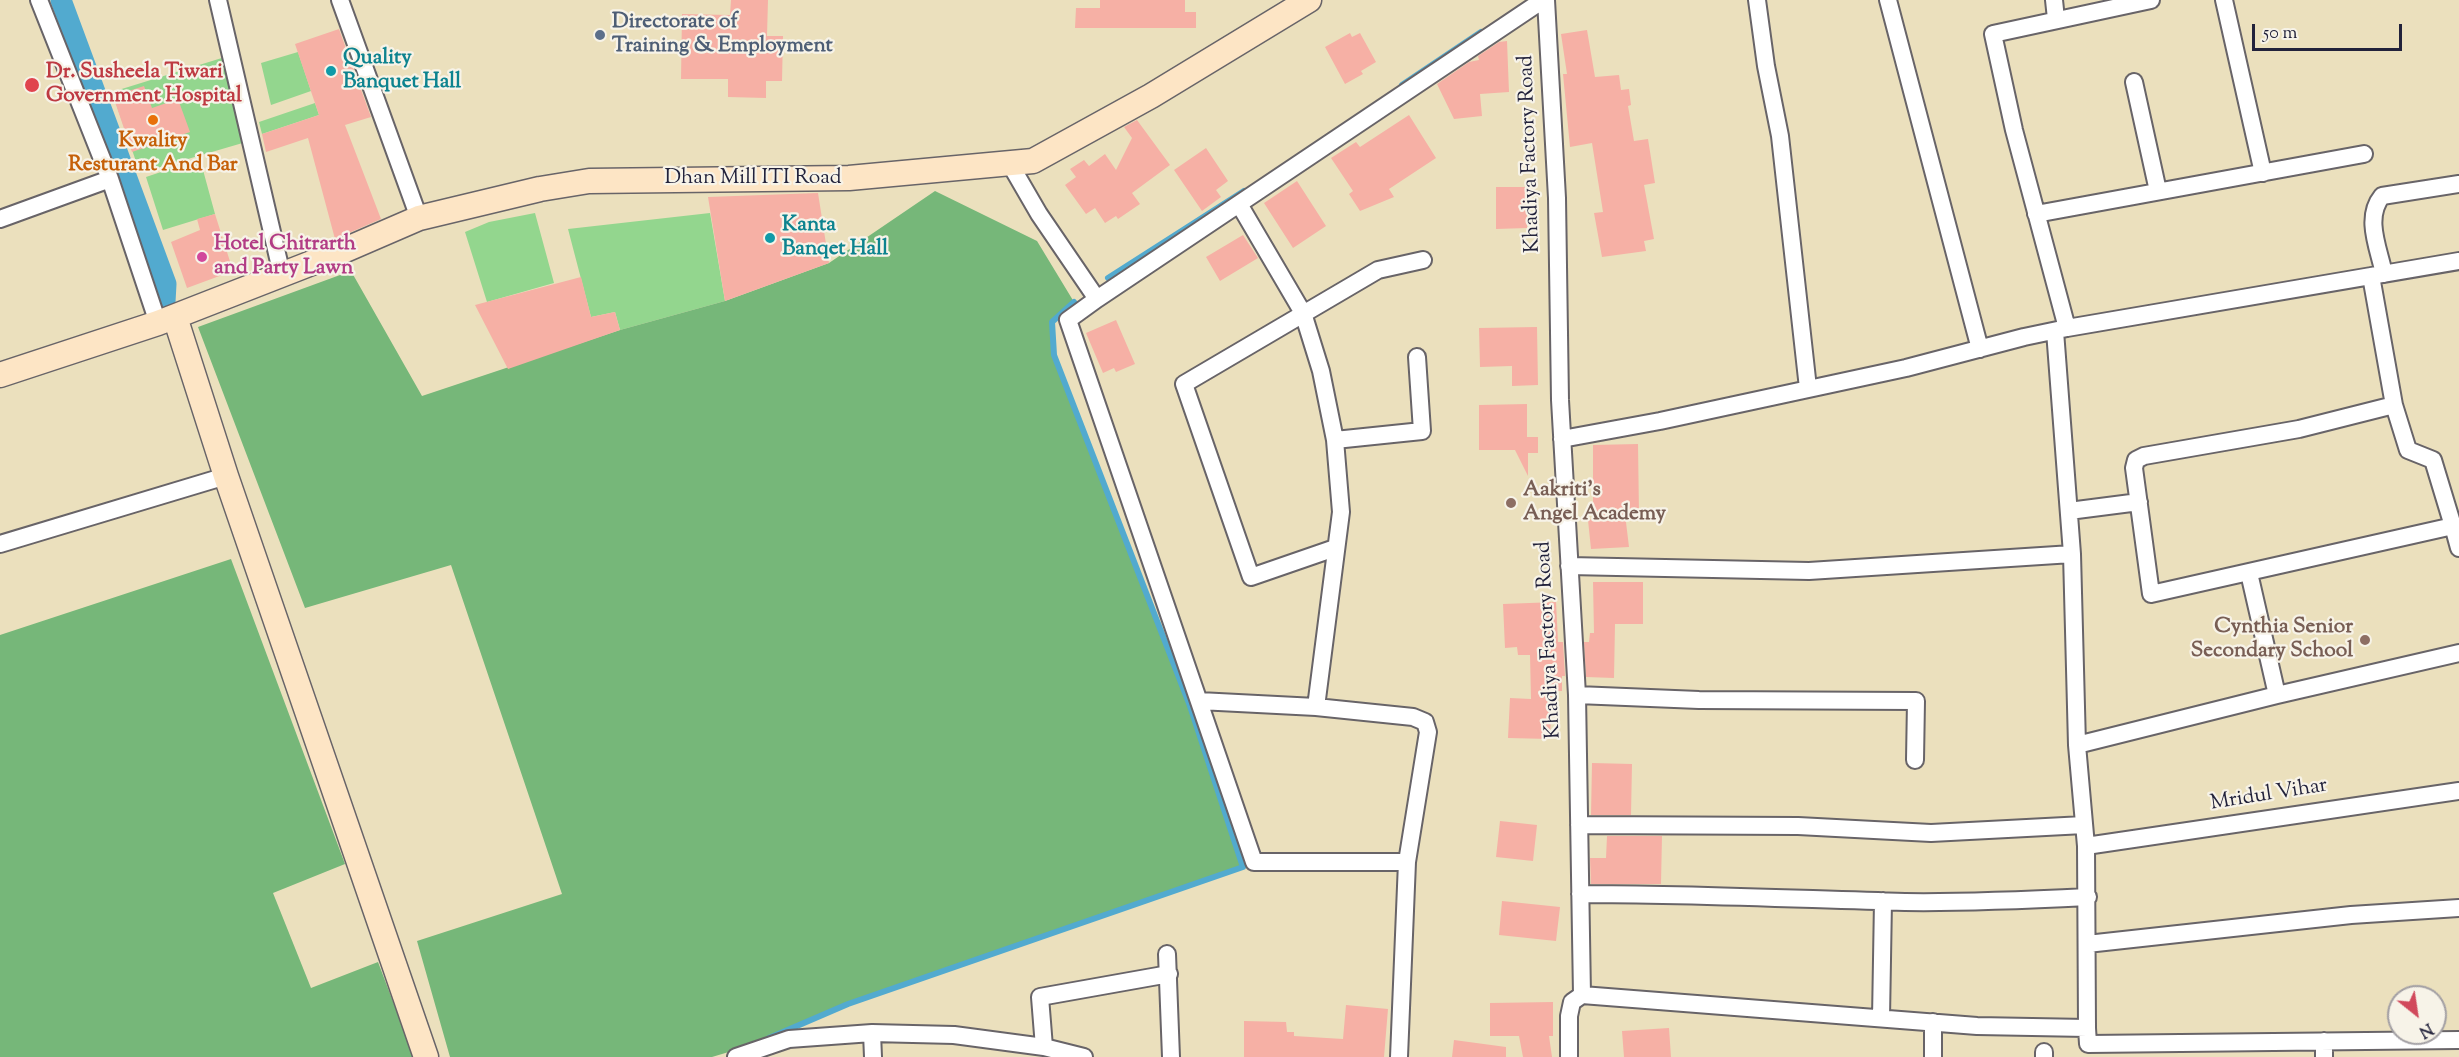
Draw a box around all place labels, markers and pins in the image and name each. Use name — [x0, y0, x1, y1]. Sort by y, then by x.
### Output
place label: Directorate of Training & Employment — [612, 10, 833, 60]
marker: Directorate of Training & Employment — [593, 28, 607, 42]
place label: Quality Banquet Hall — [343, 46, 461, 96]
place label: Dr. Susheela Tiwari Government Hospital — [46, 60, 242, 110]
marker: Quality Banquet Hall — [324, 64, 338, 78]
marker: Dr. Susheela Tiwari Government Hospital — [23, 76, 41, 94]
marker: Kwality Resturant And Bar — [146, 113, 160, 127]
place label: Kwality Resturant And Bar — [68, 129, 238, 179]
place label: Kanta Banqet Hall — [782, 213, 888, 263]
marker: Kanta Banqet Hall — [763, 231, 777, 245]
place label: Hotel Chitrarth and Party Lawn — [214, 232, 356, 282]
marker: Hotel Chitrarth and Party Lawn — [195, 250, 209, 264]
place label: Aakriti's Angel Academy — [1523, 478, 1666, 528]
marker: Aakriti's Angel Academy — [1504, 496, 1518, 510]
place label: Cynthia Senior Secondary School — [2191, 615, 2353, 665]
marker: Cynthia Senior Secondary School — [2358, 633, 2372, 647]

